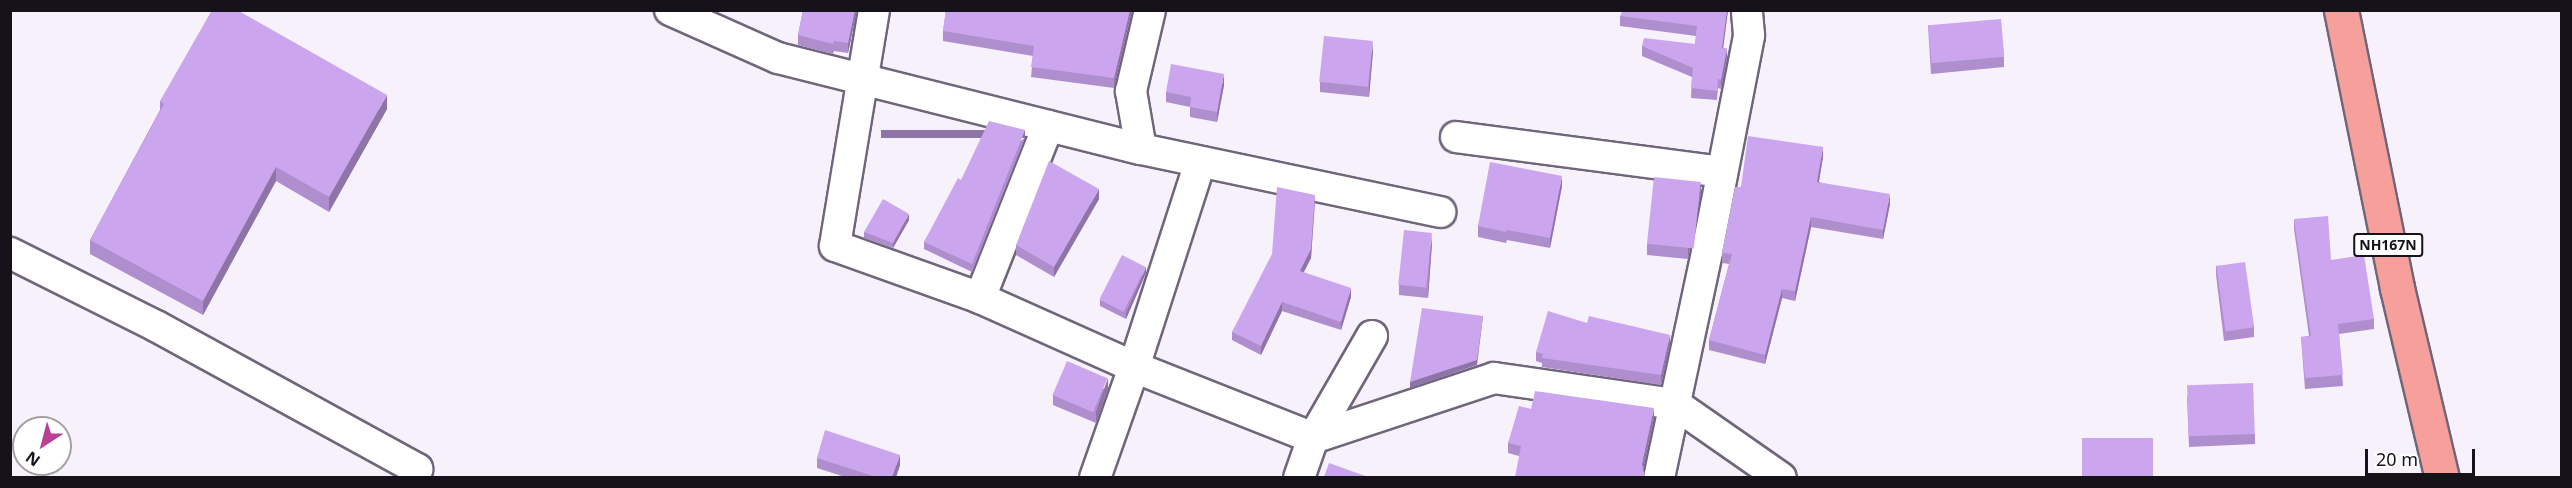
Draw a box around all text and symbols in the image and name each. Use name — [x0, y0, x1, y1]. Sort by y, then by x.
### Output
road number: NH167N — [2352, 234, 2424, 256]
north arrow — [12, 416, 72, 476]
scale bar — [2368, 437, 2478, 475]
text: N — [21, 446, 44, 472]
text: 20 m — [2376, 447, 2418, 471]

